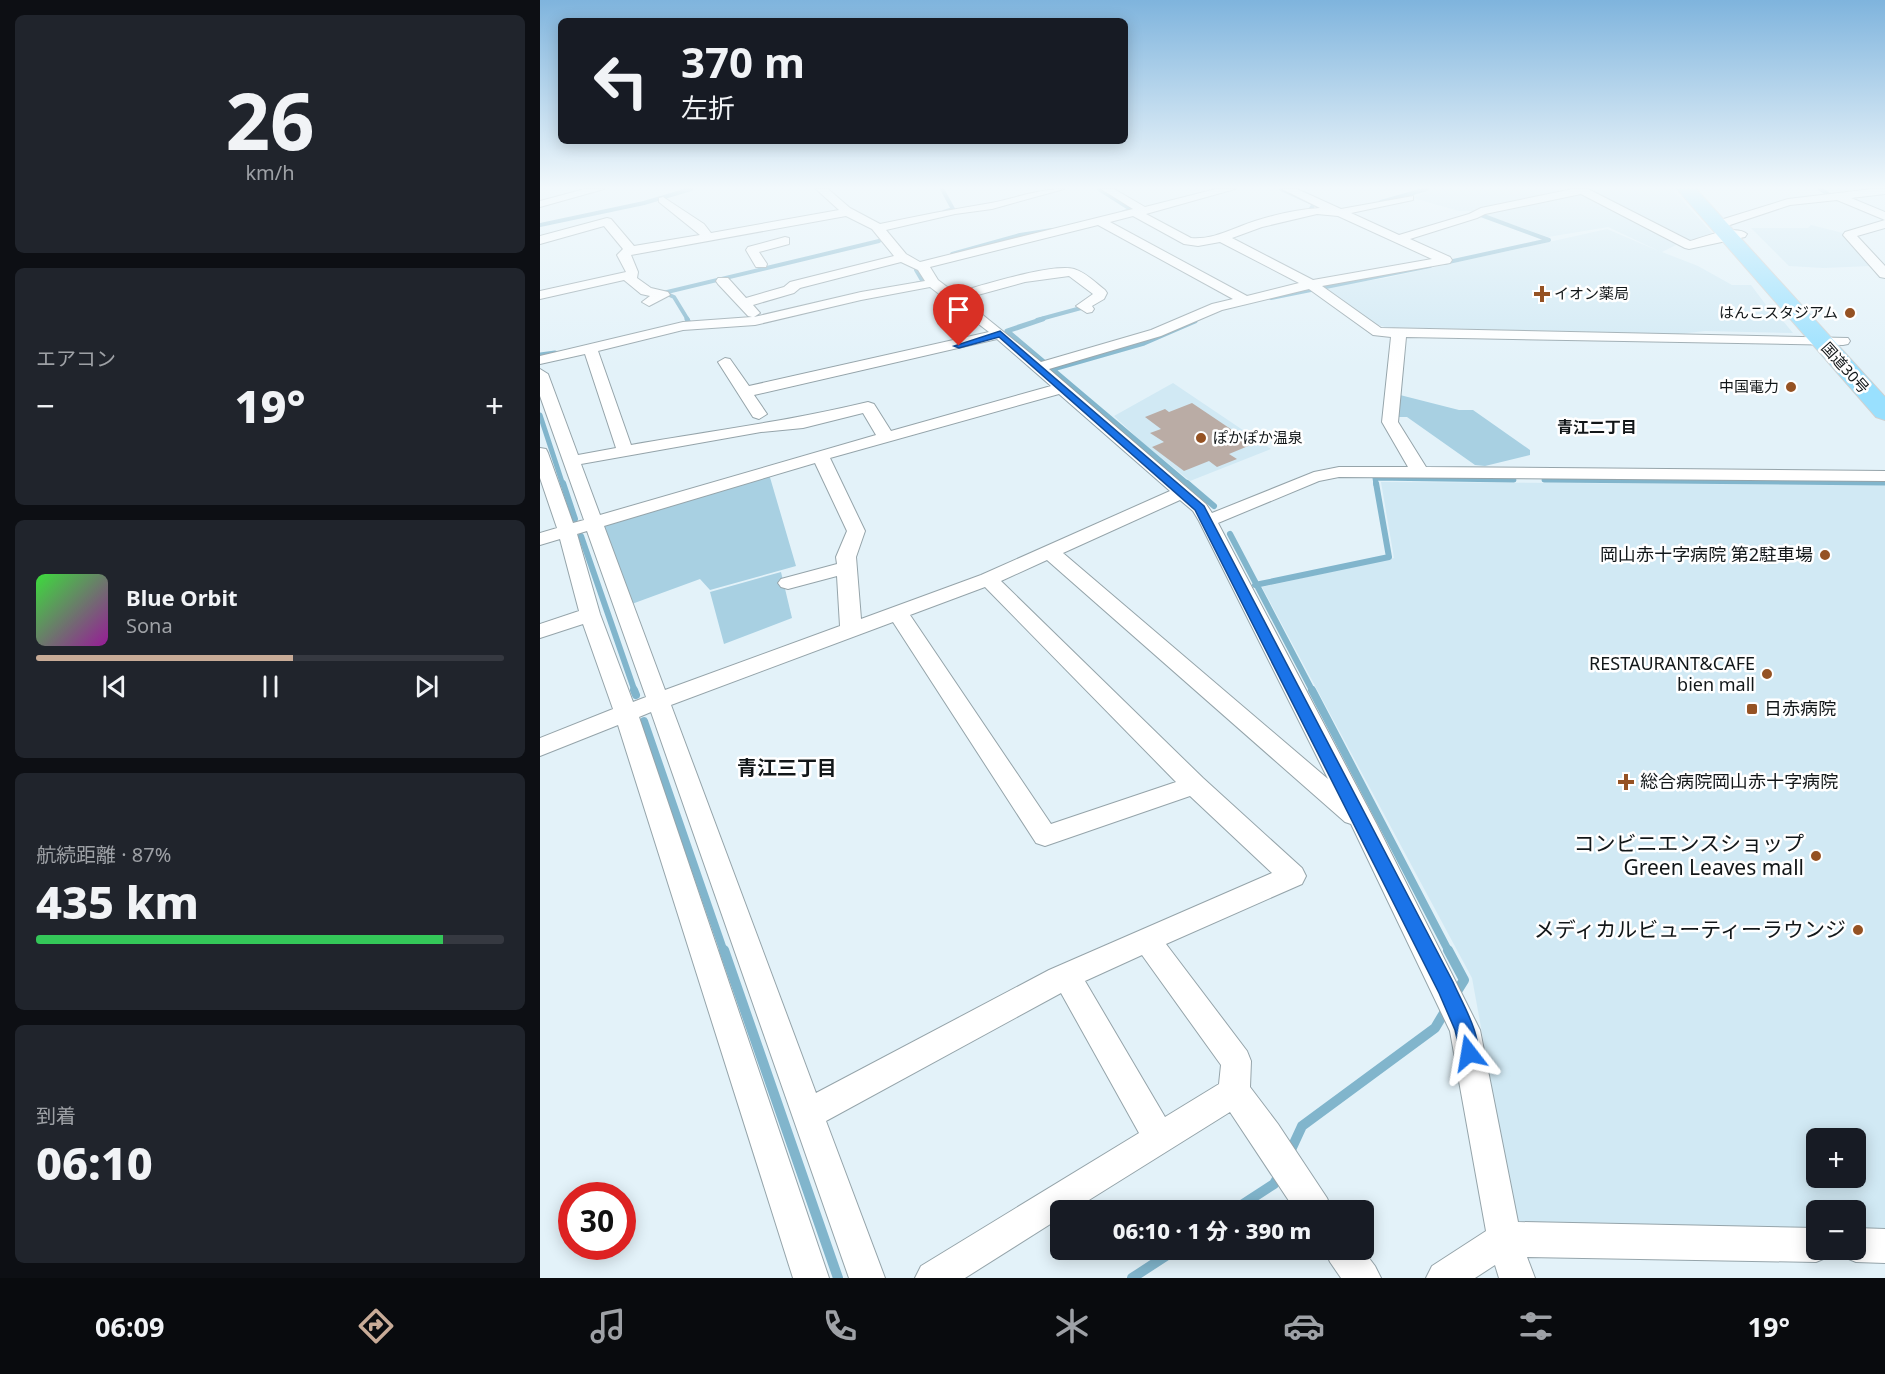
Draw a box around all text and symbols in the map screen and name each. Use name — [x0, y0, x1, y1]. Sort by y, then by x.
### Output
text: 370 m — [681, 33, 805, 90]
icon: left — [582, 42, 660, 120]
text: 26 — [225, 67, 315, 173]
text: 左折 — [681, 89, 735, 126]
text: km/h — [245, 159, 295, 186]
place label: イオン薬局 — [1554, 283, 1629, 303]
pin — [933, 284, 984, 346]
marker: イオン薬局 — [1535, 287, 1549, 301]
icon: arrive — [942, 293, 975, 326]
place label: はんこスタジアム — [1719, 302, 1838, 322]
marker: はんこスタジアム — [1843, 306, 1857, 320]
street label: 国道30号 — [1818, 338, 1874, 397]
text: エアコン — [36, 345, 116, 372]
text: 19° — [234, 375, 306, 436]
place label: 中国電力 — [1719, 376, 1779, 396]
marker: 中国電力 — [1784, 380, 1798, 394]
text: − — [36, 383, 55, 428]
text: + — [485, 383, 504, 428]
district label: 青江二丁目 — [1557, 416, 1637, 438]
place label: ぽかぽか温泉 — [1213, 427, 1303, 447]
marker: ぽかぽか温泉 — [1194, 431, 1208, 445]
place label: 岡山赤十字病院 第2駐車場 — [1600, 542, 1813, 566]
marker: 岡山赤十字病院 第2駐車場 — [1818, 548, 1832, 562]
text: Blue Orbit — [126, 582, 238, 612]
text: Sona — [126, 612, 173, 639]
place label: RESTAURANT&CAFE bien mall — [1589, 651, 1755, 696]
marker: RESTAURANT&CAFE bien mall — [1760, 667, 1774, 681]
icon: previous — [98, 670, 131, 703]
icon: pause — [254, 670, 287, 703]
icon: next — [410, 670, 443, 703]
place label: 日赤病院 — [1764, 696, 1836, 720]
marker: 日赤病院 — [1745, 702, 1759, 716]
district label: 青江三丁目 — [737, 754, 837, 781]
place label: 総合病院岡山赤十字病院 — [1640, 769, 1838, 793]
marker: 総合病院岡山赤十字病院 — [1617, 773, 1635, 791]
place label: コンビニエンスショップ Green Leaves mall — [1573, 829, 1804, 881]
text: 航続距離 · 87% — [36, 841, 171, 868]
marker: コンビニエンスショップ Green Leaves mall — [1809, 849, 1823, 863]
text: 435 km — [36, 871, 199, 932]
place label: メディカルビューティーラウンジ — [1534, 915, 1846, 943]
marker: メディカルビューティーラウンジ — [1851, 923, 1865, 937]
position arrow — [1437, 1021, 1501, 1085]
text: 到着 — [36, 1102, 76, 1129]
map controls — [1806, 1128, 1866, 1260]
button: + — [1806, 1128, 1866, 1188]
text: 06:10 — [36, 1132, 153, 1193]
speed limit sign: 30 — [558, 1182, 636, 1260]
button: − — [1806, 1200, 1866, 1260]
text: 06:10 · 1 分 · 390 m — [1113, 1215, 1311, 1245]
icon: directions — [355, 1305, 397, 1347]
icon: music — [587, 1305, 629, 1347]
icon: phone — [819, 1305, 861, 1347]
icon: climate — [1051, 1305, 1093, 1347]
icon: car — [1283, 1305, 1325, 1347]
icon: filters — [1515, 1305, 1557, 1347]
text: 06:09 — [95, 1308, 164, 1345]
text: 19° — [1748, 1308, 1790, 1345]

